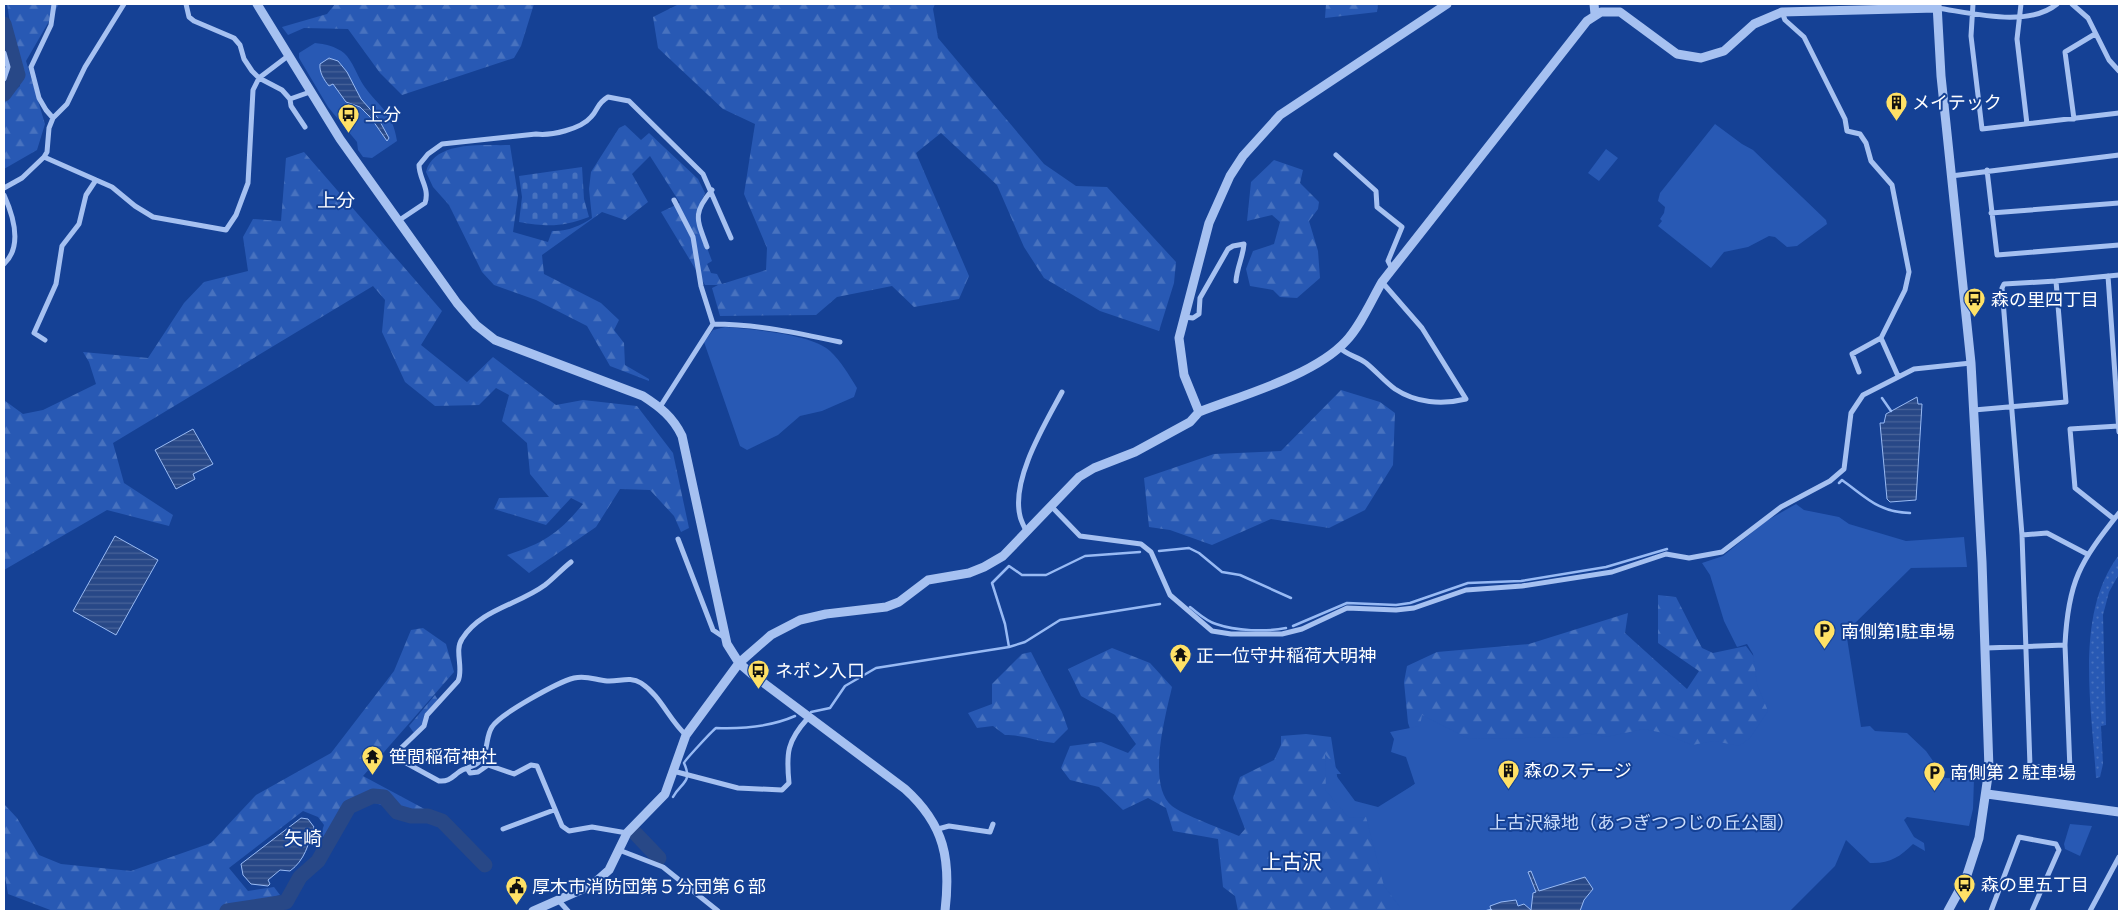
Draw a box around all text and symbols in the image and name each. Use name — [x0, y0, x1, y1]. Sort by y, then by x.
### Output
building icon: メイテック — [1884, 90, 1908, 121]
place label: メイテック — [1912, 90, 2002, 115]
bus stop icon: 上分 — [337, 102, 361, 133]
place label: 上分 — [365, 102, 401, 127]
district label: 上分 — [317, 187, 355, 214]
bus stop icon: 森の里四丁目 — [1963, 287, 1987, 318]
place label: 森の里四丁目 — [1991, 287, 2099, 312]
parking icon: 南側第1駐車場 — [1813, 619, 1837, 650]
place label: 南側第1駐車場 — [1841, 619, 1955, 644]
temple icon: 正一位守井稲荷大明神 — [1168, 643, 1192, 674]
place label: 正一位守井稲荷大明神 — [1196, 643, 1376, 668]
bus stop icon: ネポン入口 — [747, 658, 771, 689]
place label: ネポン入口 — [775, 658, 865, 683]
temple icon: 笹間稲荷神社 — [361, 744, 385, 775]
place label: 笹間稲荷神社 — [389, 744, 497, 769]
building icon: 森のステージ — [1496, 758, 1520, 789]
place label: 森のステージ — [1524, 758, 1632, 783]
parking icon: 南側第２駐車場 — [1922, 760, 1946, 791]
place label: 南側第２駐車場 — [1950, 760, 2076, 785]
park label: 上古沢緑地（あつぎつつじの丘公園） — [1489, 810, 1795, 835]
district label: 矢崎 — [284, 825, 322, 852]
district label: 上古沢 — [1262, 848, 1322, 876]
bus stop icon: 森の里五丁目 — [1953, 872, 1977, 903]
place label: 森の里五丁目 — [1981, 872, 2089, 897]
public building icon: 厚木市消防団第５分団第６部 — [504, 874, 528, 905]
place label: 厚木市消防団第５分団第６部 — [532, 874, 766, 899]

